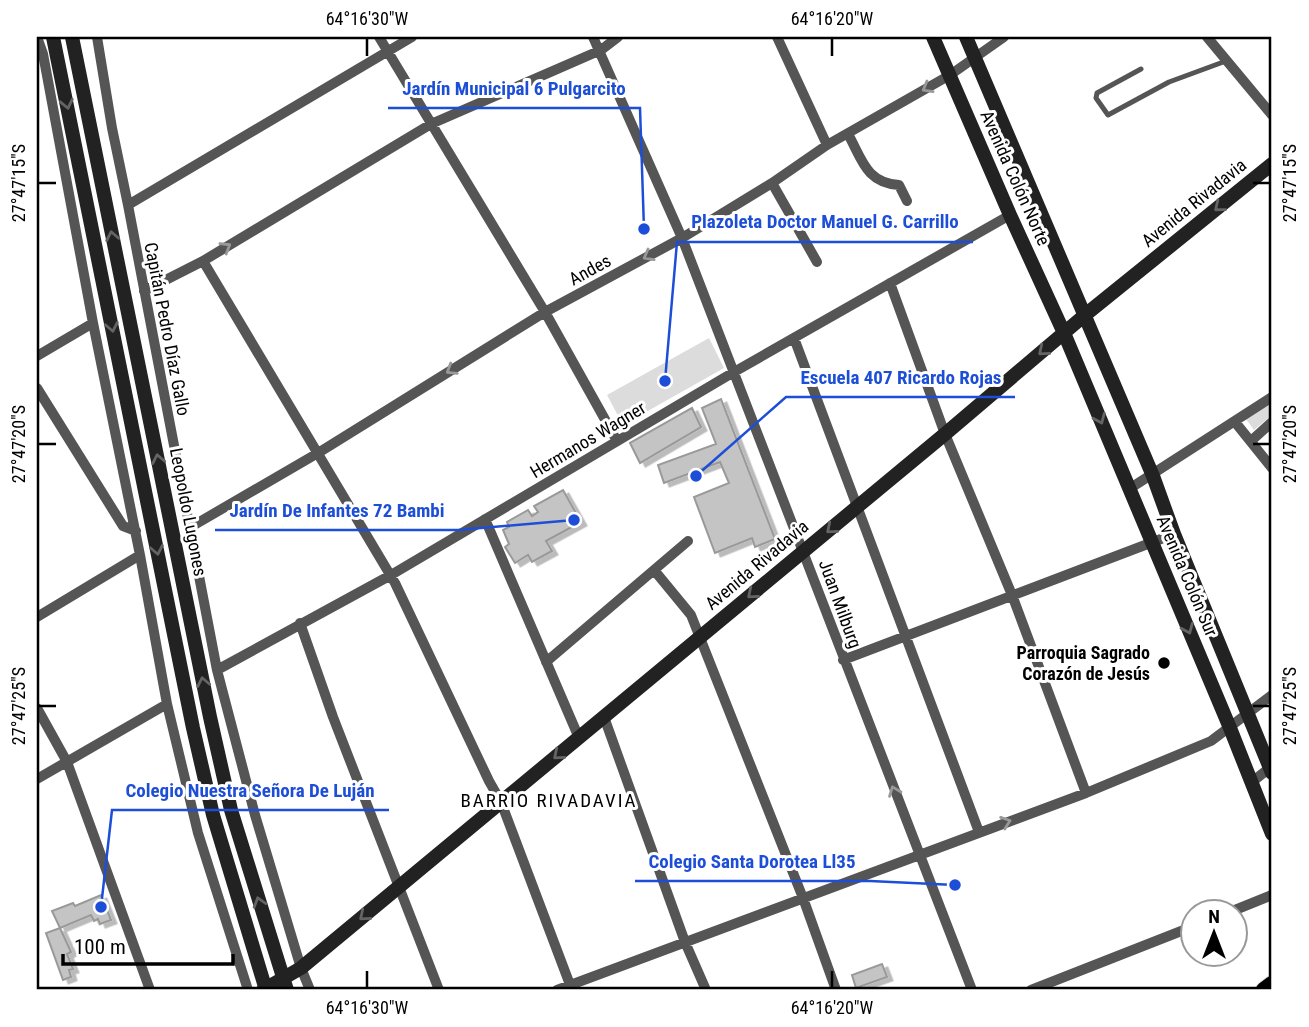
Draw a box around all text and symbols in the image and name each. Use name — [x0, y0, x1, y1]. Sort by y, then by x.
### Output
text: 64°16'30"W — [326, 8, 409, 29]
text: 64°16'20"W — [791, 8, 874, 29]
callout: Jardín Municipal 6 Pulgarcito — [388, 68, 640, 108]
text: Jardín Municipal 6 Pulgarcito — [402, 77, 626, 100]
one-way arrow — [922, 80, 934, 93]
one-way arrow — [59, 98, 74, 110]
street label: Avenida Colón Norte — [976, 107, 1055, 249]
text: 27°47'15"S — [8, 144, 29, 222]
text: 27°47'15"S — [1279, 144, 1300, 222]
street label: Avenida Rivadavia — [1137, 154, 1250, 251]
one-way arrow — [1214, 199, 1227, 211]
callout: Plazoleta Doctor Manuel G. Carrillo — [677, 202, 973, 242]
text: Plazoleta Doctor Manuel G. Carrillo — [691, 210, 959, 233]
one-way arrow — [106, 230, 121, 242]
street label: Capitán Pedro Díaz Gallo — [140, 240, 195, 417]
one-way arrow — [218, 243, 231, 256]
one-way arrow — [643, 248, 655, 261]
street label: Andes — [565, 250, 614, 290]
one-way arrow — [104, 321, 119, 333]
one-way arrow — [1038, 343, 1051, 355]
callout: Escuela 407 Ricardo Rojas — [786, 357, 1015, 397]
one-way arrow — [446, 362, 459, 375]
text: Escuela 407 Ricardo Rojas — [801, 366, 1001, 389]
street label: Hermanos Wagner — [526, 397, 650, 482]
text: 27°47'20"S — [8, 405, 29, 483]
text: 27°47'20"S — [1279, 405, 1300, 483]
one-way arrow — [1092, 412, 1106, 424]
street label: Leopoldo Lugones — [166, 446, 211, 578]
one-way arrow — [151, 453, 166, 465]
callout: Jardín De Infantes 72 Bambi — [215, 490, 458, 530]
text: Jardín De Infantes 72 Bambi — [229, 499, 445, 522]
street label: Avenida Colón Sur — [1153, 512, 1223, 640]
street label: Avenida Rivadavia — [701, 515, 813, 614]
one-way arrow — [826, 520, 839, 533]
one-way arrow — [149, 544, 164, 556]
street label: Juan Milburg — [815, 557, 866, 651]
one-way arrow — [747, 586, 759, 599]
one-way arrow — [1180, 622, 1194, 634]
place label: Parroquia Sagrado Corazón de Jesús — [1017, 642, 1150, 684]
marker: Parroquia Sagrado Corazón de Jesús — [1156, 655, 1172, 671]
text: 27°47'25"S — [8, 667, 29, 745]
text: 27°47'25"S — [1279, 667, 1300, 745]
one-way arrow — [196, 676, 211, 688]
one-way arrow — [553, 747, 566, 759]
callout: Colegio Nuestra Señora De Luján — [112, 770, 389, 810]
text: Colegio Nuestra Señora De Luján — [125, 779, 375, 802]
one-way arrow — [888, 785, 902, 797]
district label: BARRIO RIVADAVIA — [460, 789, 638, 812]
one-way arrow — [999, 816, 1011, 830]
callout: Colegio Santa Dorotea Ll35 — [635, 841, 870, 881]
text: Colegio Santa Dorotea Ll35 — [649, 850, 856, 873]
one-way arrow — [252, 896, 267, 908]
north arrow — [1180, 898, 1250, 968]
text: N — [1208, 905, 1220, 928]
one-way arrow — [359, 908, 372, 920]
scale bar — [63, 922, 233, 966]
text: 100 m — [74, 935, 126, 959]
text: 64°16'30"W — [326, 997, 409, 1018]
text: 64°16'20"W — [791, 997, 874, 1018]

